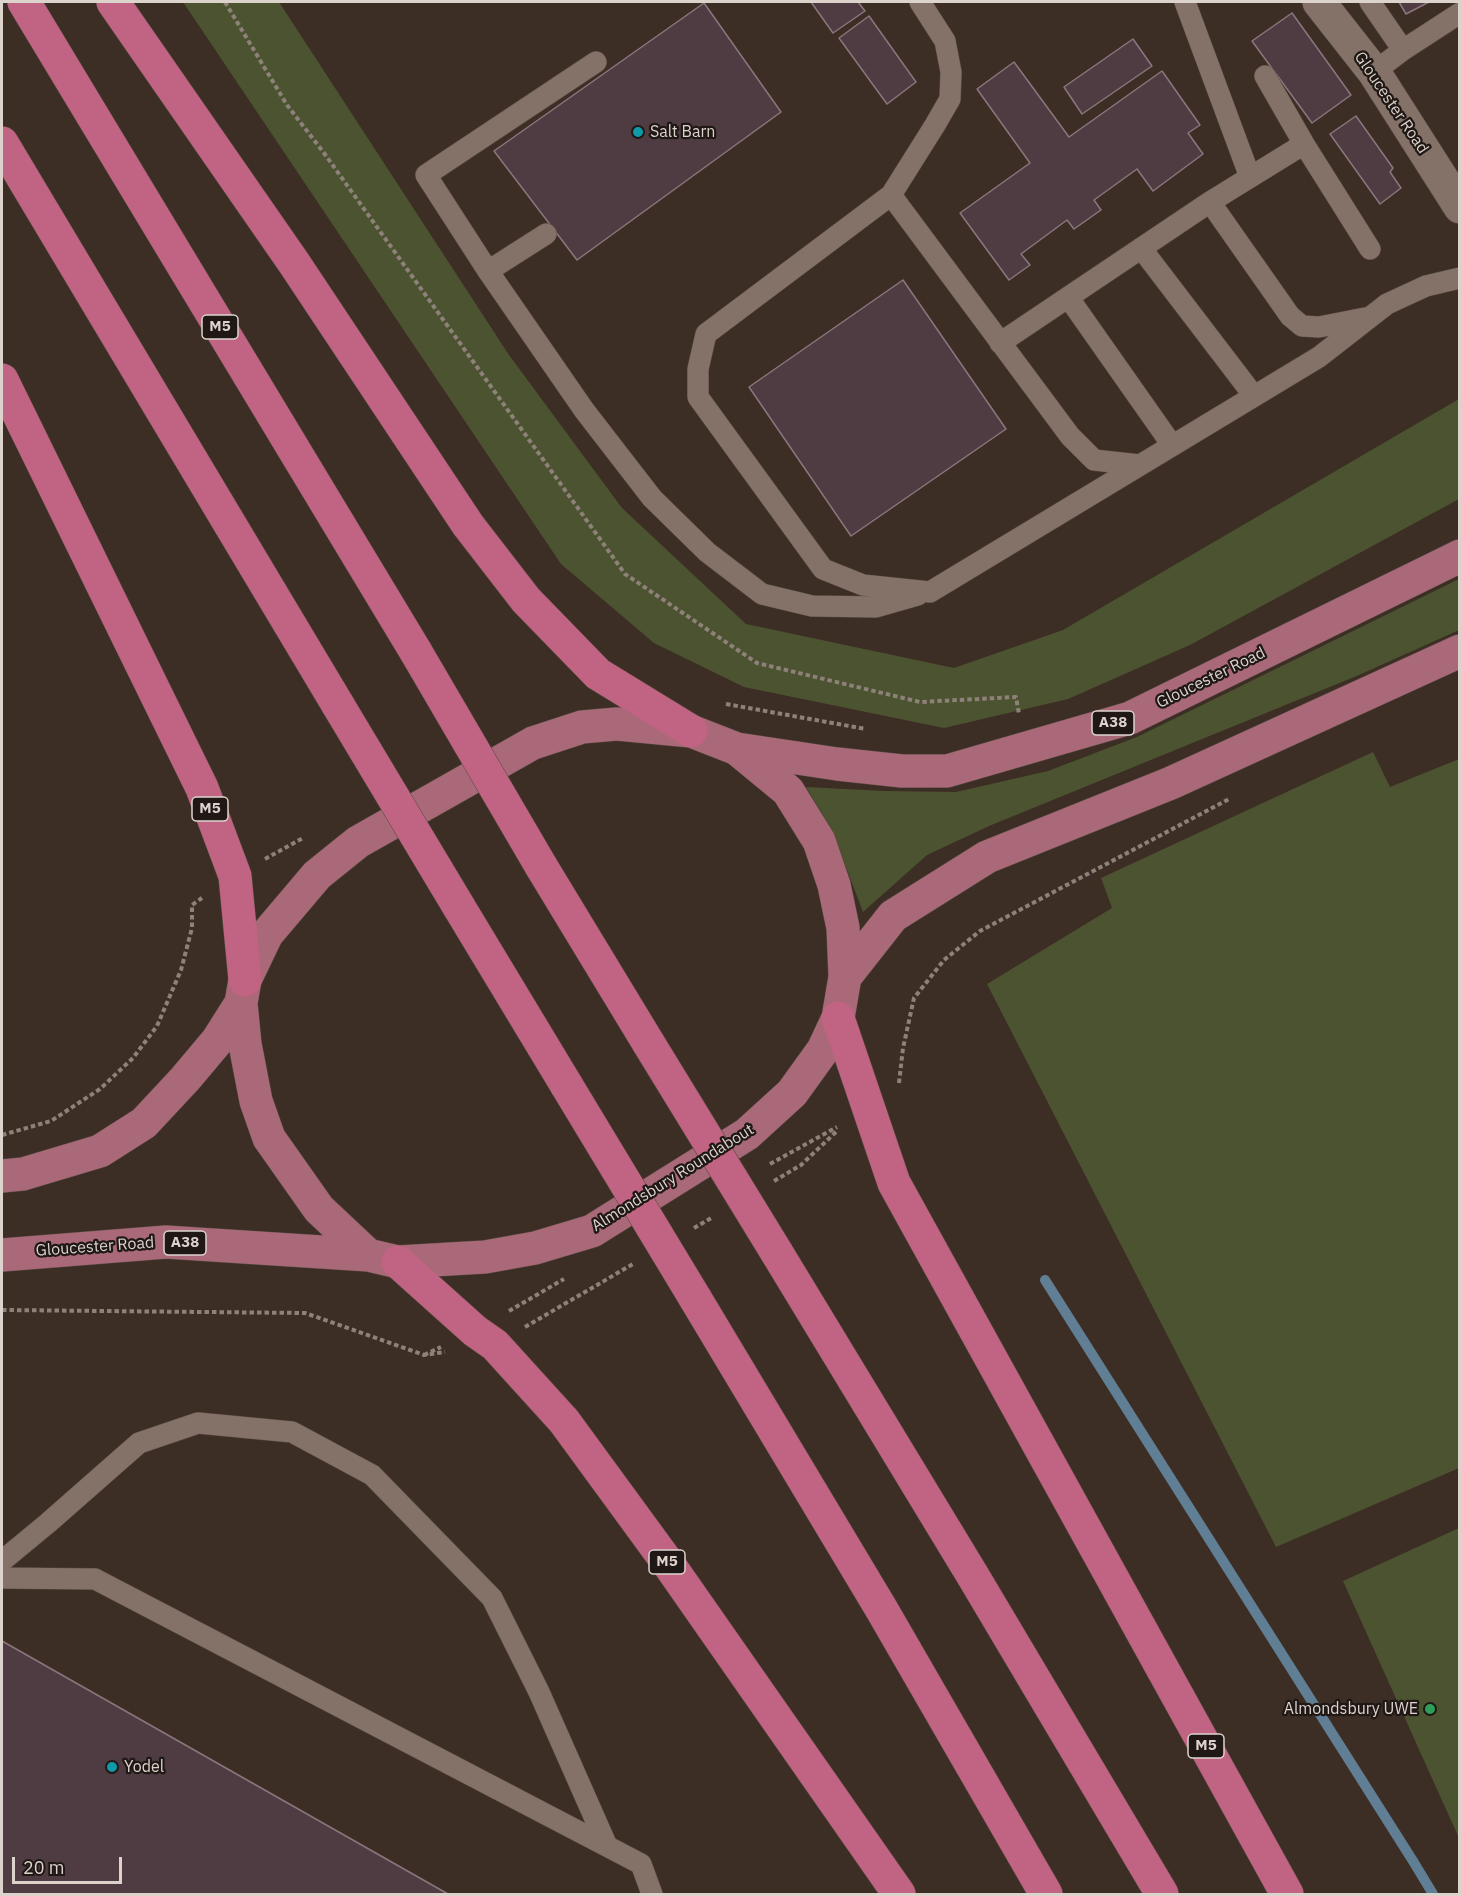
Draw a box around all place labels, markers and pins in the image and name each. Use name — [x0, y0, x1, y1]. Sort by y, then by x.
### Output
place label: Salt Barn — [650, 122, 715, 142]
marker: Salt Barn — [631, 125, 645, 139]
place label: Almondsbury UWE — [1284, 1699, 1418, 1719]
marker: Almondsbury UWE — [1423, 1702, 1437, 1716]
place label: Yodel — [124, 1757, 164, 1777]
marker: Yodel — [105, 1760, 119, 1774]

